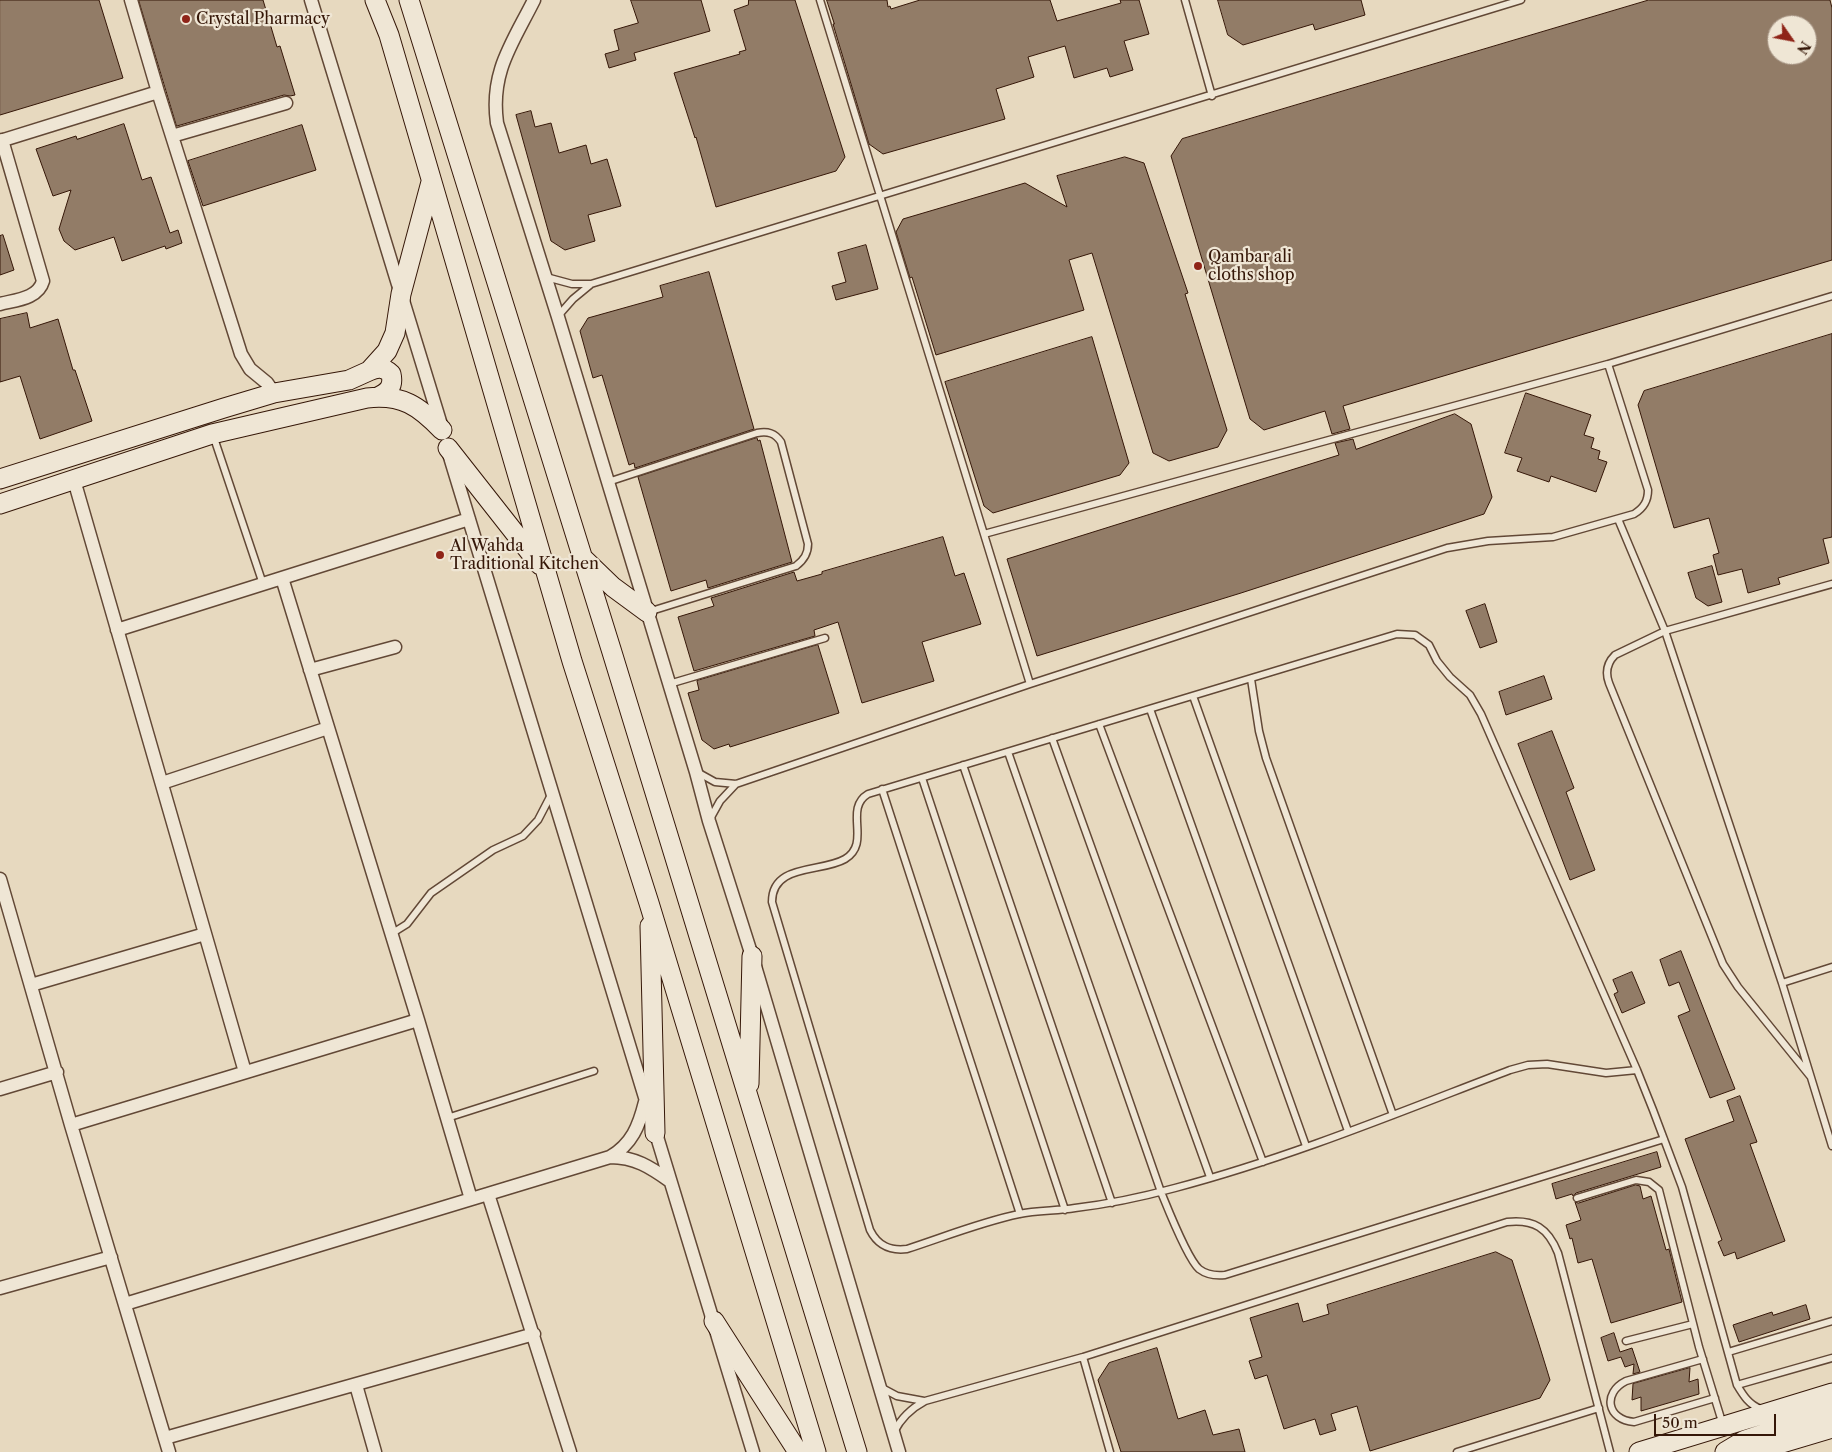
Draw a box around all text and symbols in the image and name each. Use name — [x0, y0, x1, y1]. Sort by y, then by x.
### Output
place label: Crystal Pharmacy — [196, 9, 330, 29]
marker: Crystal Pharmacy — [180, 13, 192, 25]
north arrow — [1767, 15, 1817, 65]
text: N — [1793, 38, 1815, 58]
place label: Qambar ali cloths shop — [1208, 247, 1295, 285]
marker: Qambar ali cloths shop — [1192, 260, 1204, 272]
place label: Al Wahda Traditional Kitchen — [450, 536, 599, 574]
marker: Al Wahda Traditional Kitchen — [434, 549, 446, 561]
scale bar — [1657, 1404, 1780, 1436]
text: 50 m — [1662, 1413, 1698, 1432]

